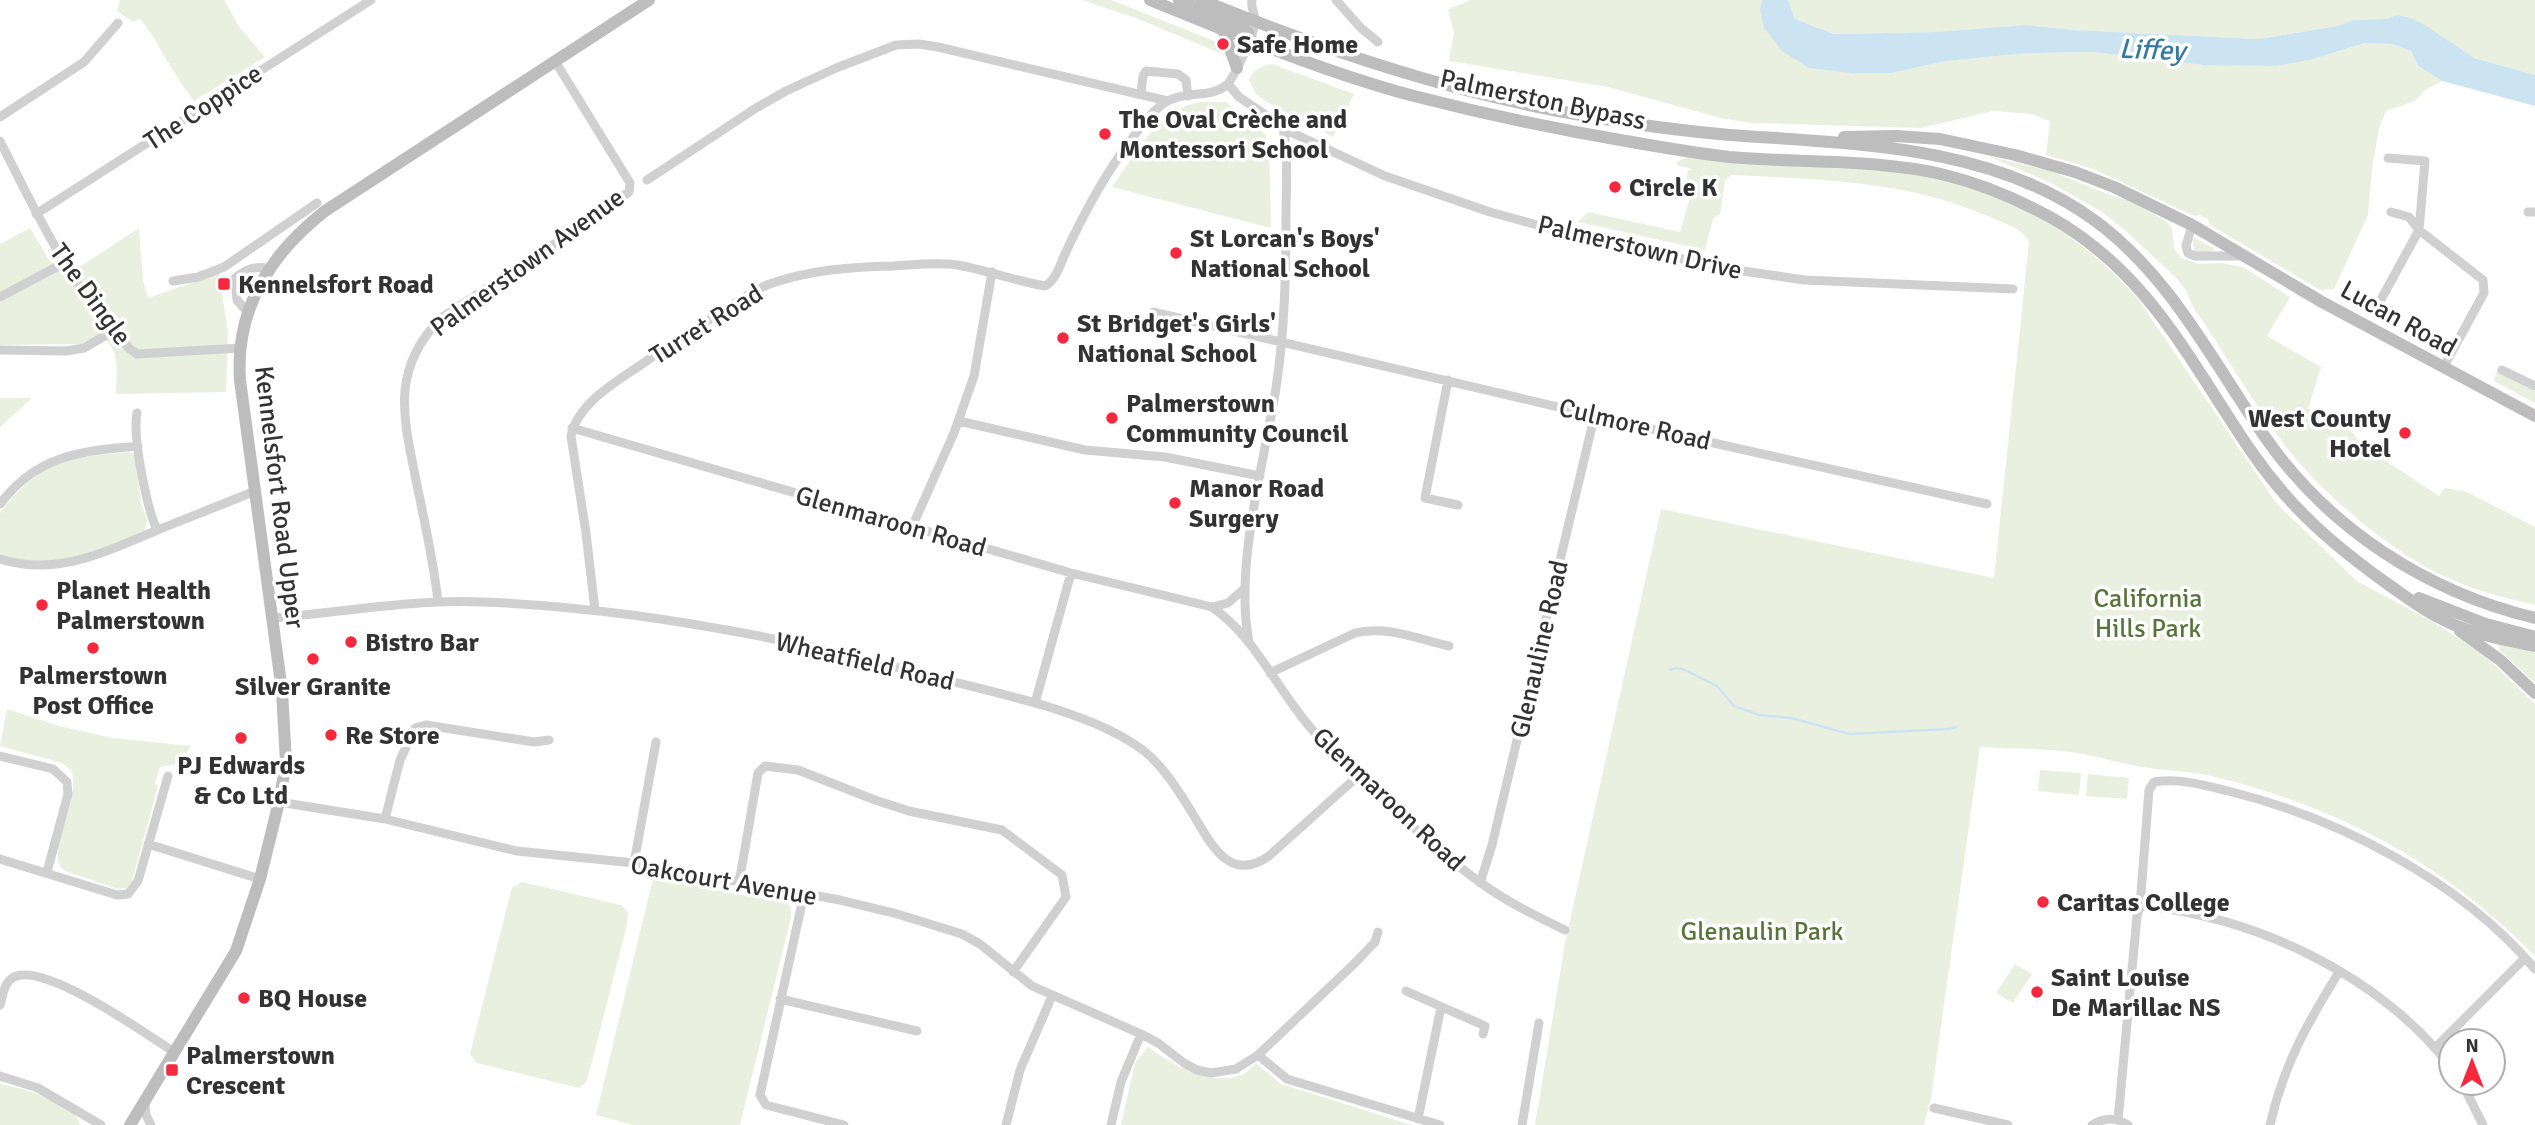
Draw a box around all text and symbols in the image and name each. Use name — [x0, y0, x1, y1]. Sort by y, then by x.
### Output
place label: Safe Home — [1237, 29, 1358, 61]
water label: Liffey — [2118, 32, 2189, 68]
marker: Safe Home — [1215, 36, 1231, 52]
street label: The Coppice — [138, 58, 269, 158]
street label: Palmerston Bypass — [1437, 63, 1648, 137]
place label: The Oval Crèche and Montessori School — [1119, 104, 1347, 166]
marker: The Oval Crèche and Montessori School — [1097, 126, 1113, 142]
place label: Circle K — [1629, 172, 1718, 204]
marker: Circle K — [1607, 179, 1623, 195]
street label: Palmerstown Avenue — [424, 182, 631, 344]
street label: Palmerstown Drive — [1535, 209, 1745, 287]
place label: St Lorcan's Boys' National School — [1190, 223, 1380, 285]
street label: The Dingle — [43, 238, 138, 352]
marker: St Lorcan's Boys' National School — [1168, 245, 1184, 261]
place label: Kennelsfort Road — [238, 269, 434, 301]
street label: Lucan Road — [2335, 274, 2462, 364]
marker: Kennelsfort Road — [216, 276, 232, 292]
street label: Turret Road — [644, 278, 769, 372]
place label: St Bridget's Girls' National School — [1077, 308, 1276, 370]
marker: St Bridget's Girls' National School — [1055, 330, 1071, 346]
street label: Kennelsfort Road Upper — [247, 364, 311, 631]
place label: Palmerstown Community Council — [1126, 388, 1348, 450]
street label: Culmore Road — [1556, 392, 1714, 458]
place label: West County Hotel — [2248, 403, 2391, 465]
marker: Palmerstown Community Council — [1104, 410, 1120, 426]
marker: West County Hotel — [2397, 425, 2413, 441]
place label: Manor Road Surgery — [1189, 473, 1324, 535]
street label: Glenmaroon Road — [792, 479, 990, 564]
marker: Manor Road Surgery — [1167, 495, 1183, 511]
street label: Glenauline Road — [1504, 557, 1576, 741]
place label: Planet Health Palmerstown — [56, 575, 211, 637]
park label: California Hills Park — [2093, 583, 2203, 645]
marker: Planet Health Palmerstown — [34, 597, 50, 613]
street label: Wheatfield Road — [772, 626, 957, 698]
place label: Bistro Bar — [365, 627, 480, 659]
marker: Bistro Bar — [343, 634, 359, 650]
marker: Palmerstown Post Office — [85, 640, 101, 656]
marker: Silver Granite — [305, 651, 321, 667]
place label: Palmerstown Post Office — [19, 660, 168, 722]
place label: Silver Granite — [235, 671, 391, 703]
place label: Re Store — [345, 720, 440, 752]
street label: Glenmaroon Road — [1305, 721, 1471, 879]
marker: Re Store — [323, 727, 339, 743]
marker: PJ Edwards & Co Ltd — [233, 730, 249, 746]
place label: PJ Edwards & Co Ltd — [177, 750, 305, 812]
street label: Oakcourt Avenue — [628, 849, 819, 913]
place label: Caritas College — [2057, 887, 2230, 919]
marker: Caritas College — [2035, 894, 2051, 910]
park label: Glenaulin Park — [1680, 916, 1844, 948]
place label: Saint Louise De Marillac NS — [2051, 962, 2221, 1024]
place label: BQ House — [258, 983, 367, 1015]
marker: Saint Louise De Marillac NS — [2029, 984, 2045, 1000]
marker: BQ House — [236, 990, 252, 1006]
north arrow — [2437, 1027, 2507, 1097]
text: N — [2465, 1034, 2479, 1058]
place label: Palmerstown Crescent — [186, 1040, 335, 1102]
marker: Palmerstown Crescent — [164, 1062, 180, 1078]

